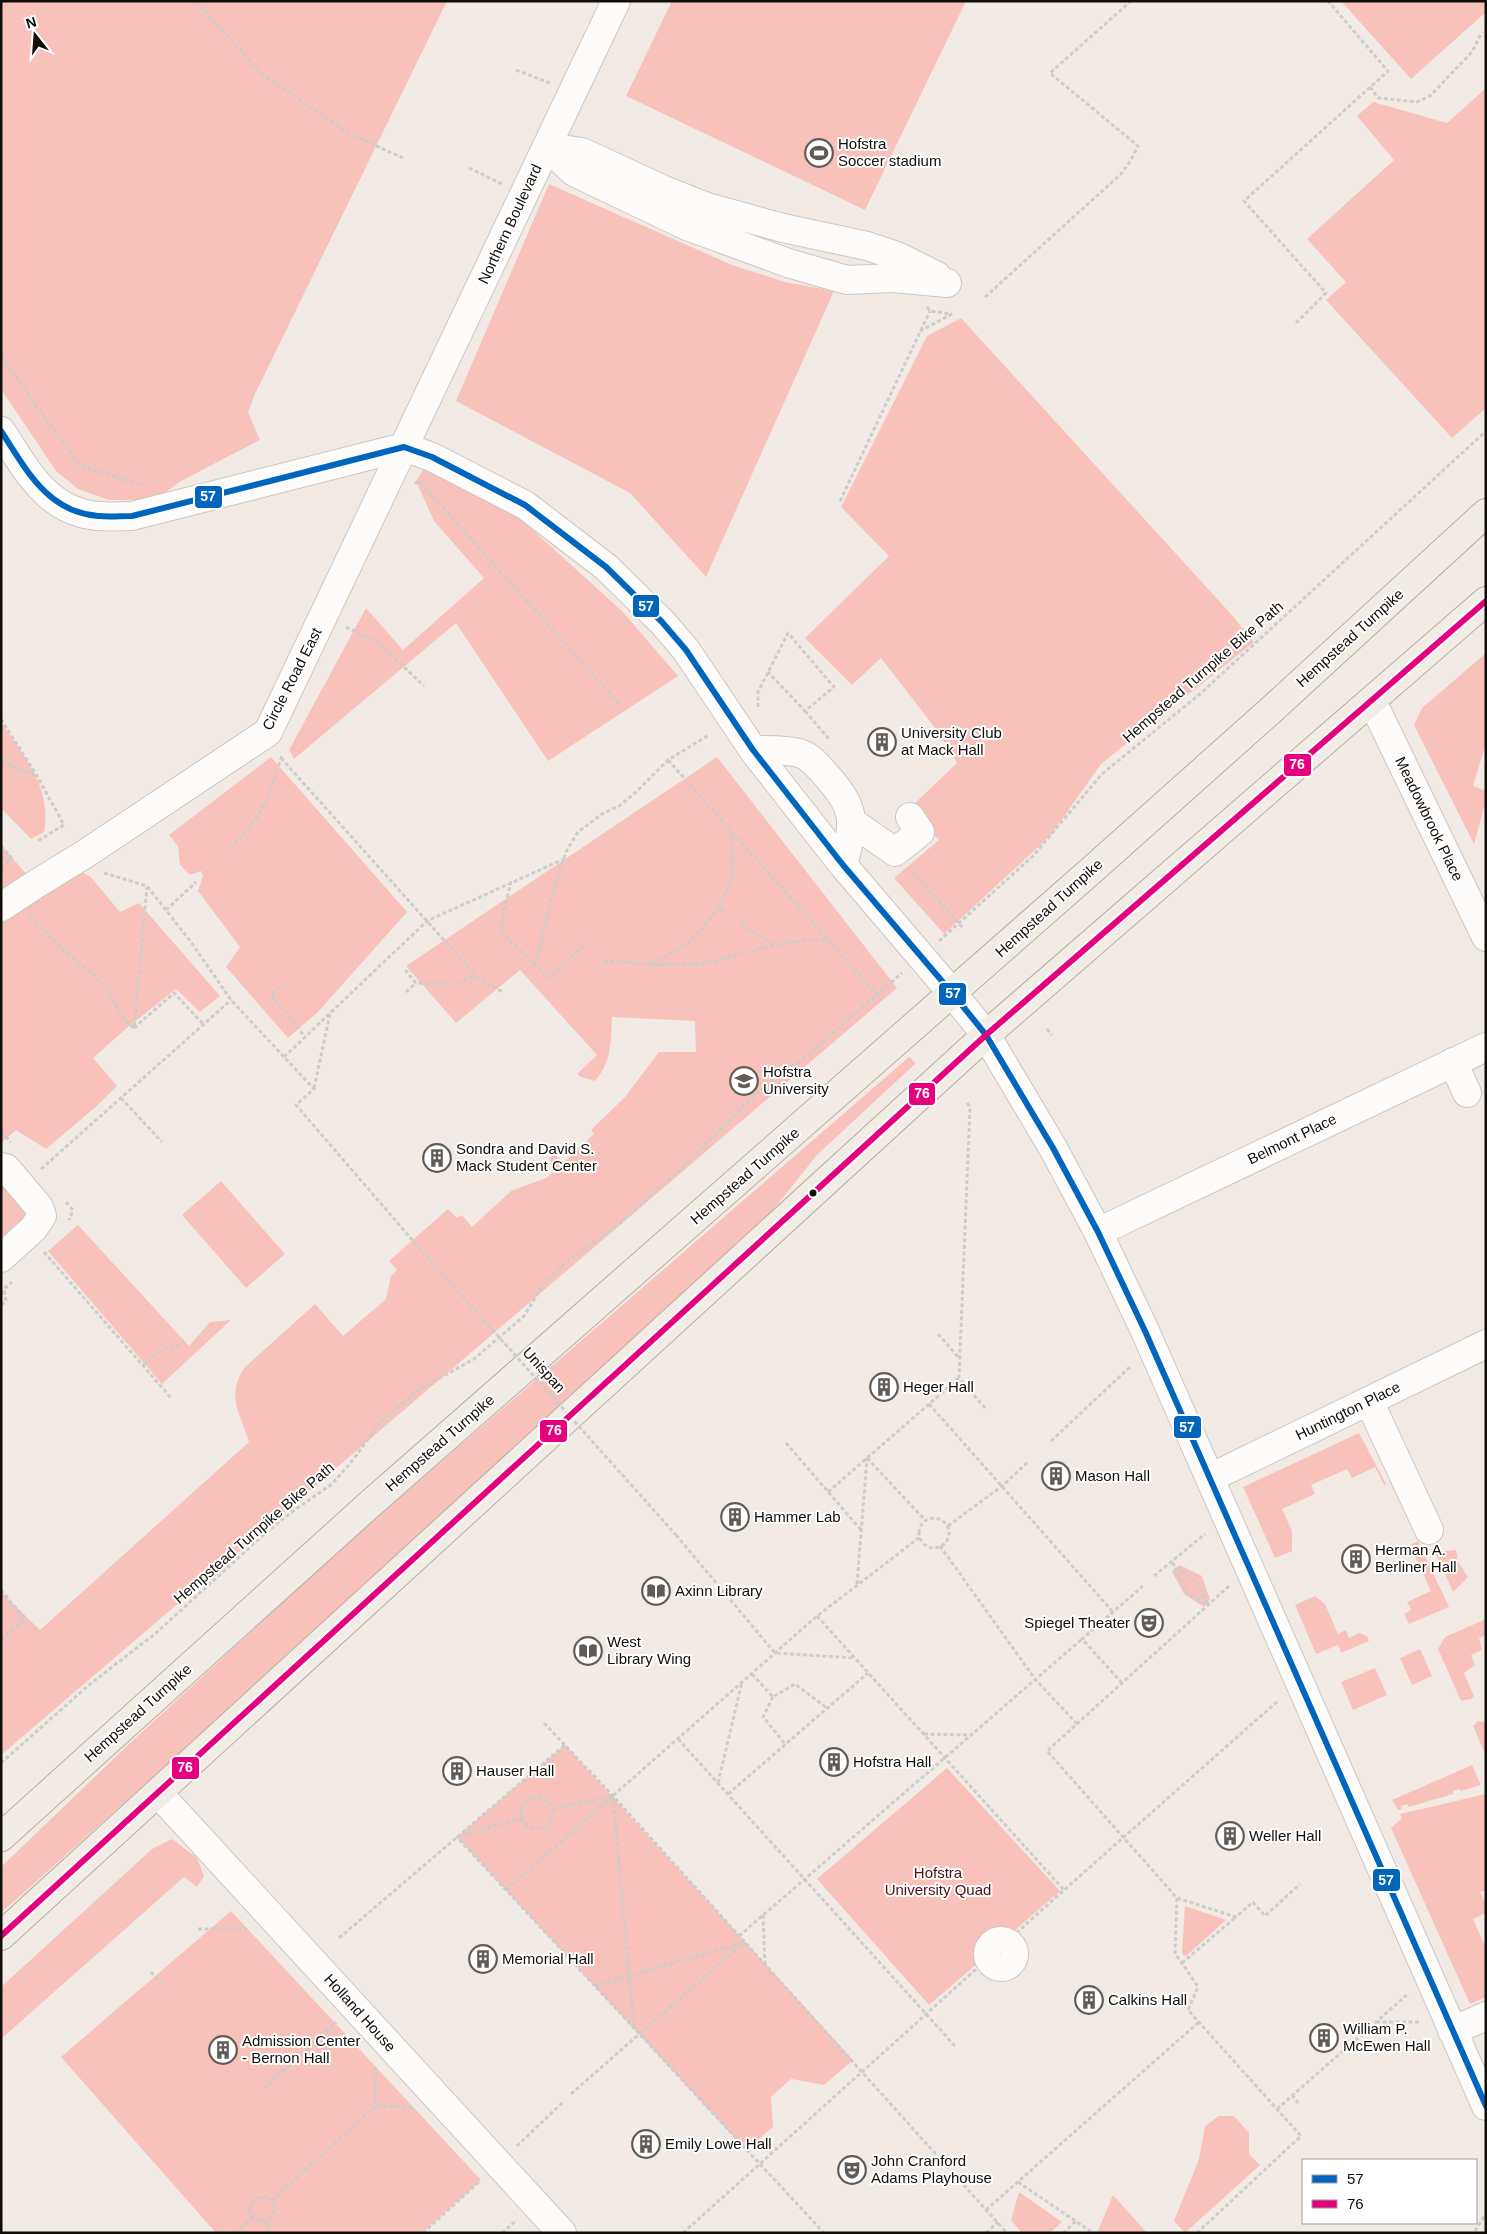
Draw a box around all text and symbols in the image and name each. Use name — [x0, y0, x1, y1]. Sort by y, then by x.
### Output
north arrow — [10, 10, 60, 60]
text: N — [24, 13, 38, 32]
place label: Hofstra Soccer stadium — [838, 135, 941, 169]
sports icon: Hofstra Soccer stadium — [804, 138, 834, 168]
street label: Northern Boulevard — [474, 161, 545, 286]
line badge: 57 — [194, 485, 223, 509]
text: 57 — [200, 488, 216, 504]
street label: Hempstead Turnpike — [1293, 585, 1407, 690]
line badge: 57 — [632, 594, 660, 618]
street label: Hempstead Turnpike Bike Path — [1119, 597, 1286, 746]
text: 57 — [638, 598, 654, 614]
street label: Circle Road East — [258, 624, 325, 733]
place label: University Club at Mack Hall — [901, 724, 1002, 758]
building icon: University Club at Mack Hall — [867, 727, 897, 757]
line badge: 76 — [1283, 753, 1312, 777]
street label: Meadowbrook Place — [1392, 754, 1467, 884]
text: 76 — [1289, 756, 1305, 772]
street label: Hempstead Turnpike — [992, 855, 1106, 960]
line badge: 57 — [938, 982, 967, 1006]
text: 57 — [945, 985, 961, 1001]
place label: Hofstra University — [763, 1063, 829, 1097]
school or university icon: Hofstra University — [729, 1066, 759, 1096]
line badge: 76 — [908, 1082, 936, 1106]
text: 76 — [914, 1085, 930, 1101]
street label: Belmont Place — [1245, 1110, 1339, 1167]
street label: Hempstead Turnpike — [687, 1124, 802, 1227]
place label: Sondra and David S. Mack Student Center — [456, 1140, 597, 1174]
building icon: Sondra and David S. Mack Student Center — [422, 1143, 452, 1173]
unlabelled marker — [808, 1188, 818, 1198]
street label: Unispan — [520, 1344, 569, 1396]
building icon: Heger Hall — [869, 1372, 899, 1402]
place label: Heger Hall — [903, 1378, 974, 1395]
street label: Huntington Place — [1293, 1378, 1403, 1443]
street label: Hempstead Turnpike — [382, 1391, 497, 1494]
line badge: 57 — [1173, 1415, 1202, 1439]
line badge: 76 — [539, 1419, 568, 1443]
text: 57 — [1179, 1419, 1195, 1435]
text: 76 — [546, 1422, 562, 1438]
street label: Hempstead Turnpike Bike Path — [170, 1458, 337, 1607]
building icon: Mason Hall — [1041, 1461, 1071, 1491]
place label: Mason Hall — [1075, 1467, 1150, 1484]
building icon: Hammer Lab — [720, 1502, 750, 1532]
place label: Hammer Lab — [754, 1508, 841, 1525]
place label: Herman A. Berliner Hall — [1375, 1541, 1457, 1575]
building icon: Herman A. Berliner Hall — [1341, 1544, 1371, 1574]
library icon: Axinn Library — [641, 1576, 671, 1606]
place label: Axinn Library — [675, 1582, 763, 1599]
theatre icon: Spiegel Theater — [1134, 1608, 1164, 1638]
place label: Spiegel Theater — [1024, 1614, 1130, 1631]
place label: West Library Wing — [607, 1633, 691, 1667]
library icon: West Library Wing — [573, 1636, 603, 1666]
street label: Hempstead Turnpike — [81, 1660, 195, 1765]
building icon: Hofstra Hall — [819, 1747, 849, 1777]
place label: Hofstra Hall — [853, 1753, 931, 1770]
line badge: 76 — [171, 1756, 200, 1780]
building icon: Hauser Hall — [442, 1756, 472, 1786]
text: 76 — [177, 1759, 193, 1775]
place label: Hauser Hall — [476, 1762, 554, 1779]
building icon: Weller Hall — [1215, 1821, 1245, 1851]
place label: Weller Hall — [1249, 1827, 1321, 1844]
park label: Hofstra University Quad — [885, 1864, 991, 1898]
line badge: 57 — [1372, 1868, 1401, 1892]
text: 57 — [1378, 1872, 1394, 1888]
building icon: Memorial Hall — [468, 1944, 498, 1974]
place label: Memorial Hall — [502, 1950, 594, 1967]
street label: Holland House — [321, 1970, 400, 2055]
building icon: Calkins Hall — [1074, 1985, 1104, 2015]
place label: Calkins Hall — [1108, 1991, 1187, 2008]
place label: William P. McEwen Hall — [1343, 2020, 1431, 2054]
building icon: William P. McEwen Hall — [1309, 2023, 1339, 2053]
place label: Admission Center - Bernon Hall — [242, 2032, 360, 2066]
building icon: Admission Center - Bernon Hall — [208, 2035, 238, 2065]
building icon: Emily Lowe Hall — [631, 2129, 661, 2159]
place label: Emily Lowe Hall — [665, 2135, 772, 2152]
place label: John Cranford Adams Playhouse — [871, 2152, 992, 2186]
theatre icon: John Cranford Adams Playhouse — [837, 2155, 867, 2185]
legend — [1302, 2159, 1477, 2224]
text: 57 — [1347, 2170, 1364, 2187]
text: 76 — [1347, 2195, 1364, 2212]

